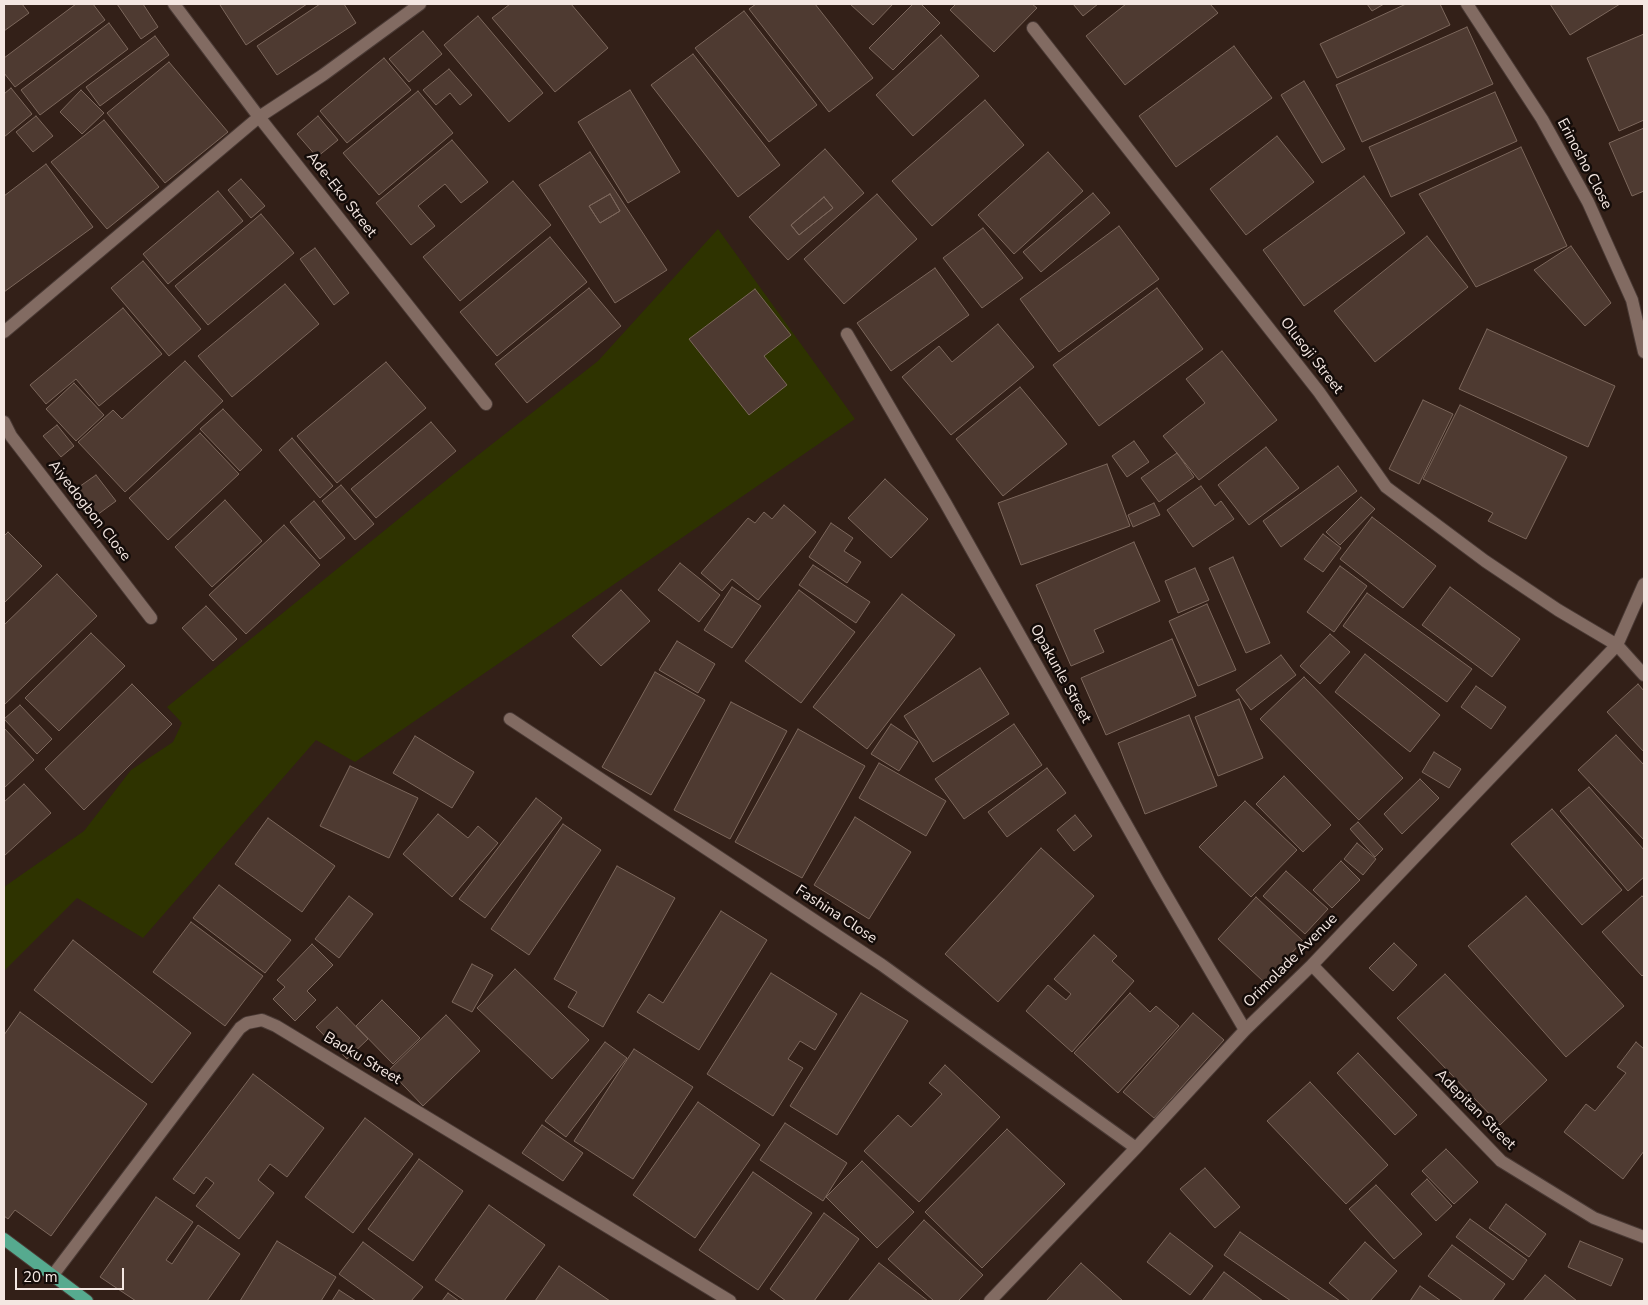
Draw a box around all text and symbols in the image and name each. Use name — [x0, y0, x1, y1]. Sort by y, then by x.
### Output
street label: Erinosho Close — [1552, 115, 1616, 213]
street label: Ade-Eko Street — [302, 149, 380, 241]
street label: Olusoji Street — [1276, 314, 1346, 398]
street label: Aiyedogbon Close — [44, 457, 134, 565]
street label: Opakunle Street — [1026, 622, 1094, 726]
street label: Fashina Close — [792, 882, 880, 948]
street label: Orimolade Avenue — [1240, 910, 1342, 1012]
street label: Baoku Street — [320, 1029, 404, 1089]
street label: Adepitan Street — [1431, 1066, 1519, 1154]
scale bar — [18, 1258, 126, 1290]
text: 20 m — [23, 1267, 58, 1287]

